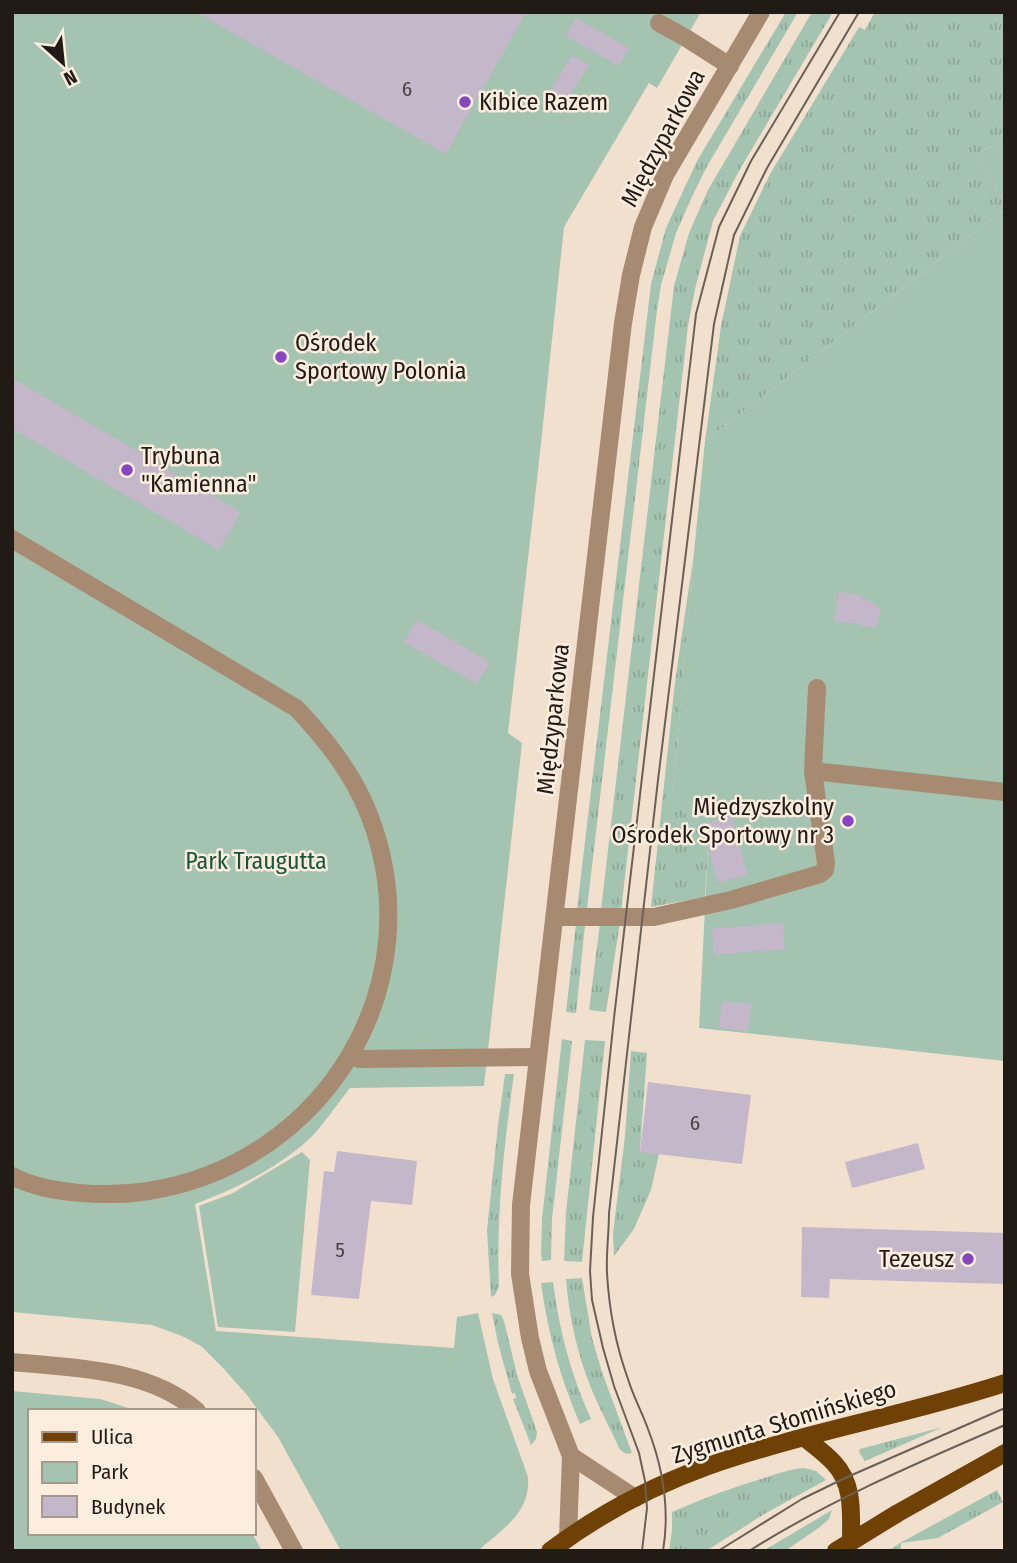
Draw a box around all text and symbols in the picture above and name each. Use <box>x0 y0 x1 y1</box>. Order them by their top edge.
north arrow <box>28 28 98 98</box>
text: N <box>60 65 81 91</box>
street label: Międzyparkowa <box>615 65 711 211</box>
house number: 6 <box>402 76 412 102</box>
place label: Kibice Razem <box>479 88 608 116</box>
marker: Kibice Razem <box>457 94 473 110</box>
place label: Ośrodek Sportowy Polonia <box>295 329 467 385</box>
marker: Ośrodek Sportowy Polonia <box>273 349 289 365</box>
place label: Trybuna "Kamienna" <box>141 442 257 498</box>
marker: Trybuna "Kamienna" <box>119 462 135 478</box>
street label: Międzyparkowa <box>531 642 575 796</box>
place label: Międzyszkolny Ośrodek Sportowy nr 3 <box>611 793 834 849</box>
marker: Międzyszkolny Ośrodek Sportowy nr 3 <box>840 813 856 829</box>
park label: Park Traugutta <box>185 847 327 875</box>
house number: 6 <box>690 1110 700 1136</box>
house number: 5 <box>335 1237 345 1263</box>
place label: Tezeusz <box>879 1245 954 1273</box>
marker: Tezeusz <box>960 1251 976 1267</box>
street label: Zygmunta Słomińskiego <box>669 1375 899 1469</box>
legend <box>28 1409 256 1535</box>
text: Ulica <box>91 1424 133 1450</box>
text: Park <box>91 1459 129 1485</box>
text: Budynek <box>91 1494 166 1520</box>

